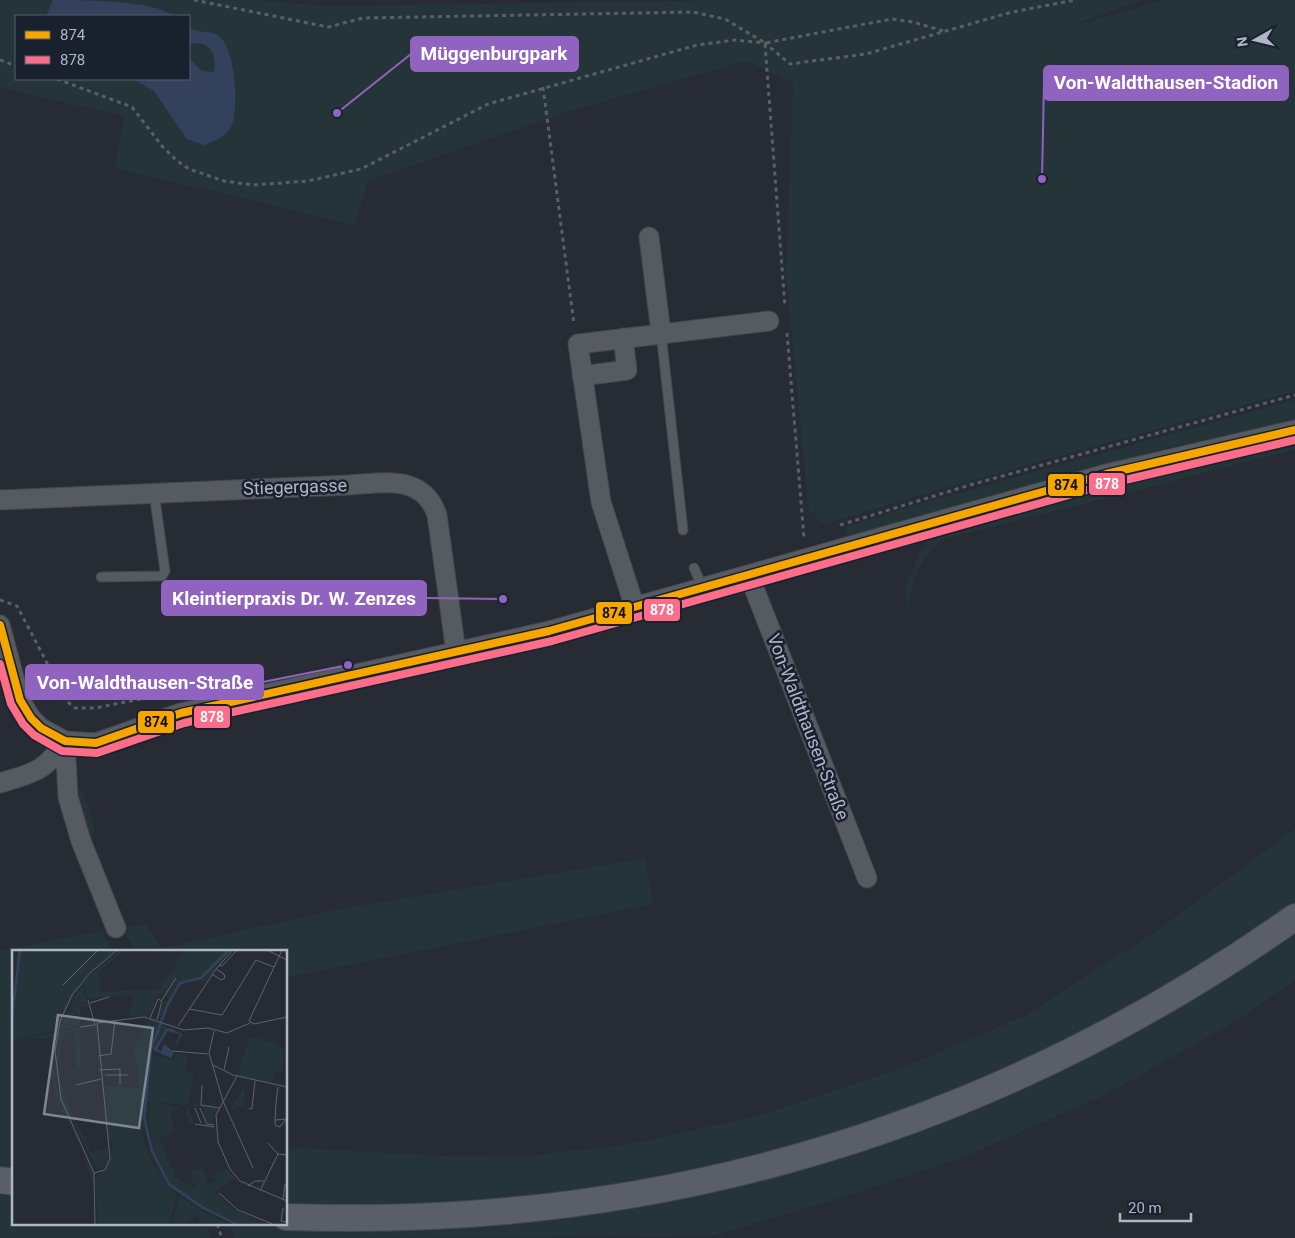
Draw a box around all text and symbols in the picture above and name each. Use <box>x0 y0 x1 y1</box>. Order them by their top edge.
legend <box>15 15 190 80</box>
north arrow <box>1230 15 1280 65</box>
text: 874 <box>60 26 86 44</box>
text: N <box>1234 36 1251 48</box>
callout: Müggenburgpark <box>411 37 578 71</box>
text: Müggenburgpark <box>421 42 568 65</box>
text: 878 <box>60 51 85 69</box>
callout: Von-Waldthausen-Stadion <box>1044 66 1288 100</box>
text: Von-Waldthausen-Stadion <box>1054 71 1278 94</box>
line badge: 878 <box>1088 472 1126 496</box>
line badge: 874 <box>1047 473 1085 497</box>
street label: Stiegergasse <box>243 474 347 499</box>
text: 878 <box>1095 476 1119 492</box>
text: 874 <box>1054 477 1078 493</box>
callout: Kleintierpraxis Dr. W. Zenzes <box>162 581 426 615</box>
text: Kleintierpraxis Dr. W. Zenzes <box>172 587 416 610</box>
line badge: 878 <box>643 598 681 622</box>
line badge: 874 <box>595 601 633 625</box>
text: 878 <box>650 602 674 618</box>
text: 874 <box>602 605 626 621</box>
street label: Von-Waldthausen-Straße <box>763 631 854 823</box>
callout: Von-Waldthausen-Straße <box>26 665 263 699</box>
text: Von-Waldthausen-Straße <box>37 671 253 694</box>
line badge: 878 <box>193 705 231 729</box>
text: 878 <box>200 709 224 725</box>
line badge: 874 <box>137 710 175 734</box>
text: 874 <box>144 714 168 730</box>
inset map <box>12 950 288 1226</box>
scale bar <box>1120 1190 1191 1222</box>
text: 20 m <box>1128 1199 1162 1217</box>

